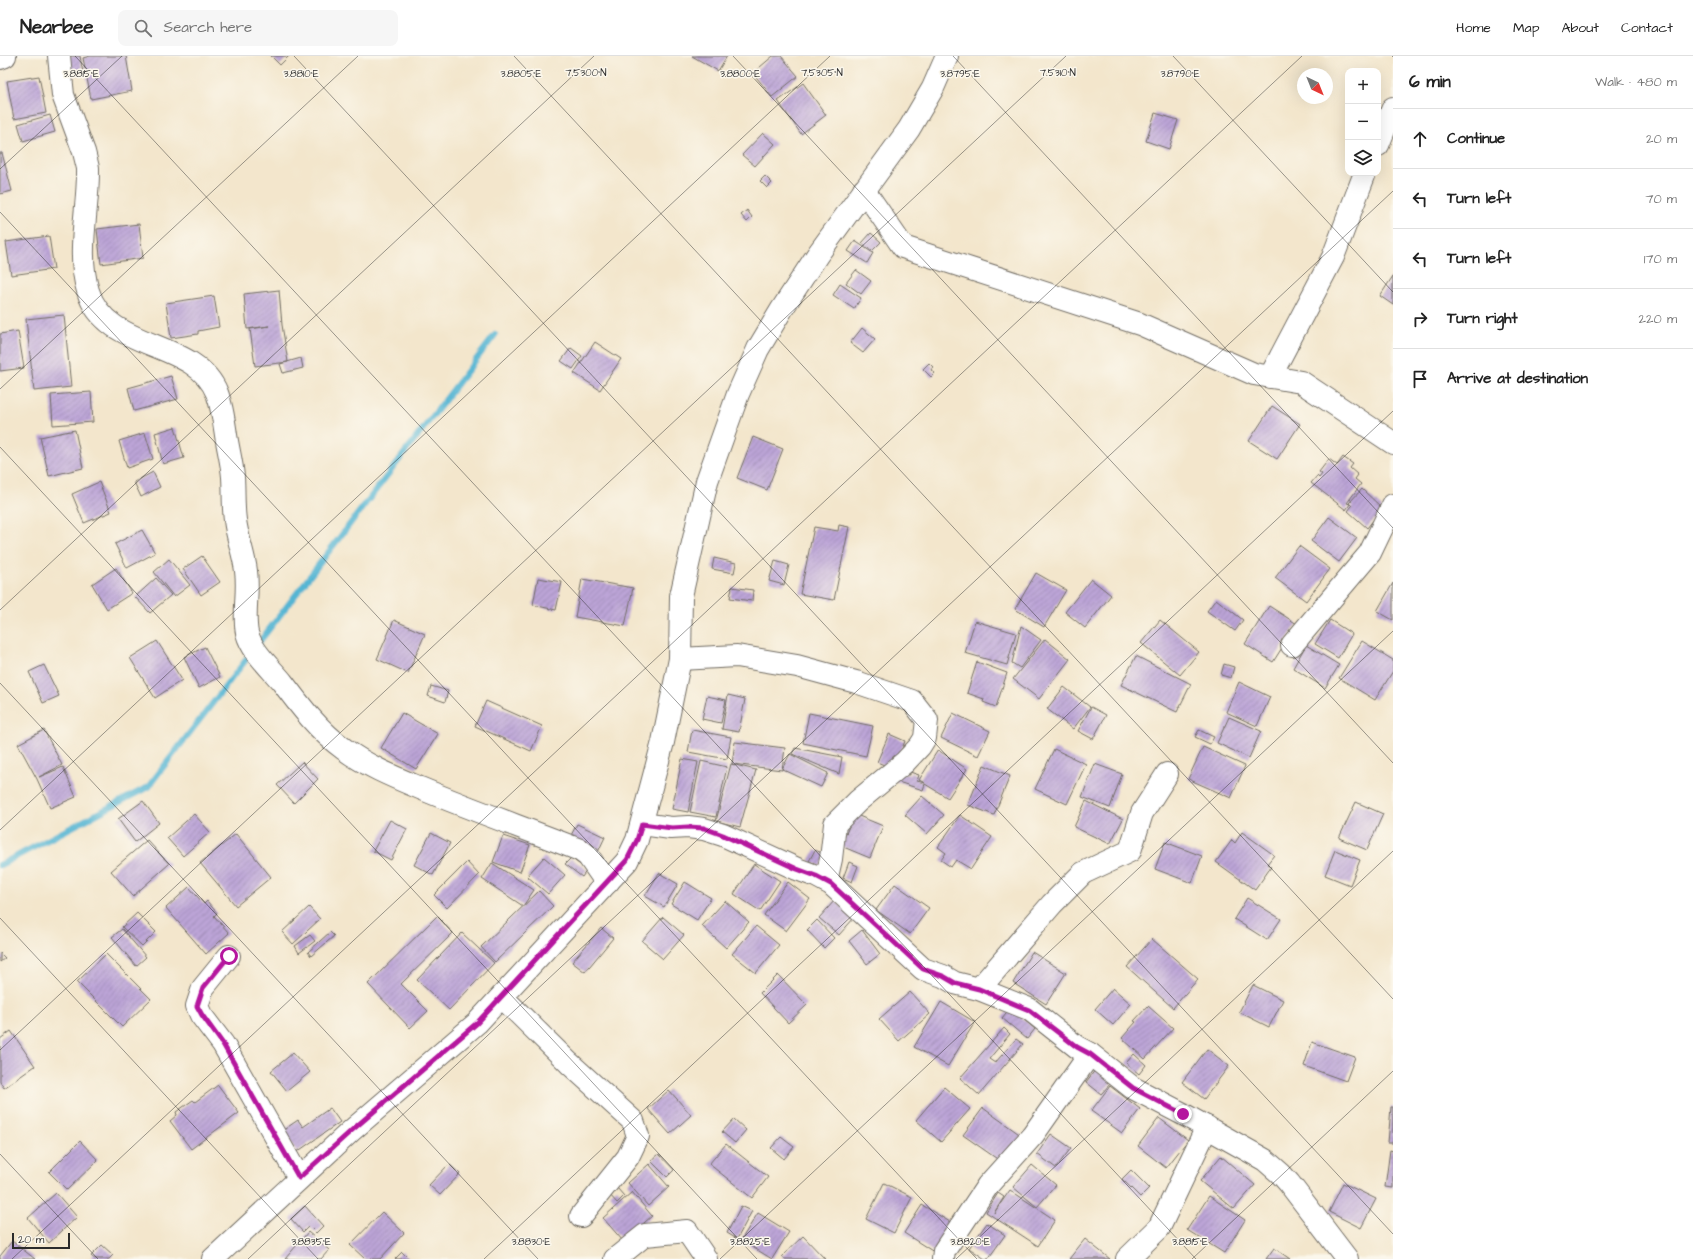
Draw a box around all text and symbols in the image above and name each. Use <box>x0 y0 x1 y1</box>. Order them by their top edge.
search box <box>118 10 398 46</box>
text: Nearbee <box>20 14 94 41</box>
icon: search <box>132 17 154 39</box>
text: Search here <box>164 17 252 38</box>
text: Home <box>1456 18 1491 38</box>
text: Map <box>1513 18 1539 38</box>
text: About <box>1561 18 1599 38</box>
text: Contact <box>1621 18 1673 38</box>
text: 7.5300°N <box>566 66 606 80</box>
text: 7.5305°N <box>801 66 843 80</box>
text: 7.5310°N <box>1040 66 1076 80</box>
text: 3.8815°E <box>63 67 99 81</box>
text: 3.8810°E <box>283 67 319 81</box>
text: 3.8805°E <box>501 67 542 81</box>
text: 3.8800°E <box>720 67 760 81</box>
text: 3.8795°E <box>940 67 980 81</box>
text: 3.8790°E <box>1160 67 1200 81</box>
north arrow <box>1297 68 1333 104</box>
map controls <box>1345 68 1381 176</box>
button: + <box>1345 68 1381 104</box>
text: 6 min <box>1409 70 1451 94</box>
text: Walk · 480 m <box>1595 73 1677 91</box>
button: − <box>1345 104 1381 140</box>
icon: ahead <box>1409 128 1431 150</box>
text: Continue <box>1447 128 1505 149</box>
text: 20 m <box>1646 130 1677 148</box>
button: layers <box>1345 140 1381 176</box>
icon: left <box>1409 188 1431 210</box>
text: Turn left <box>1447 188 1511 209</box>
text: 70 m <box>1645 190 1677 208</box>
icon: left <box>1409 248 1431 270</box>
text: Turn left <box>1447 248 1511 269</box>
text: 170 m <box>1644 250 1677 268</box>
icon: right <box>1409 308 1431 330</box>
text: Turn right <box>1447 308 1518 329</box>
text: 220 m <box>1639 310 1677 328</box>
icon: arrive <box>1409 368 1431 390</box>
text: Arrive at destination <box>1447 368 1588 389</box>
route start <box>220 947 238 965</box>
route end <box>1174 1105 1192 1123</box>
scale bar <box>12 1231 70 1250</box>
text: 20 m <box>18 1232 44 1247</box>
text: 3.8835°E <box>291 1235 331 1249</box>
text: 3.8830°E <box>512 1235 551 1249</box>
text: 3.8825°E <box>730 1235 770 1249</box>
text: 3.8820°E <box>950 1235 990 1249</box>
text: 3.8815°E <box>1172 1235 1208 1249</box>

